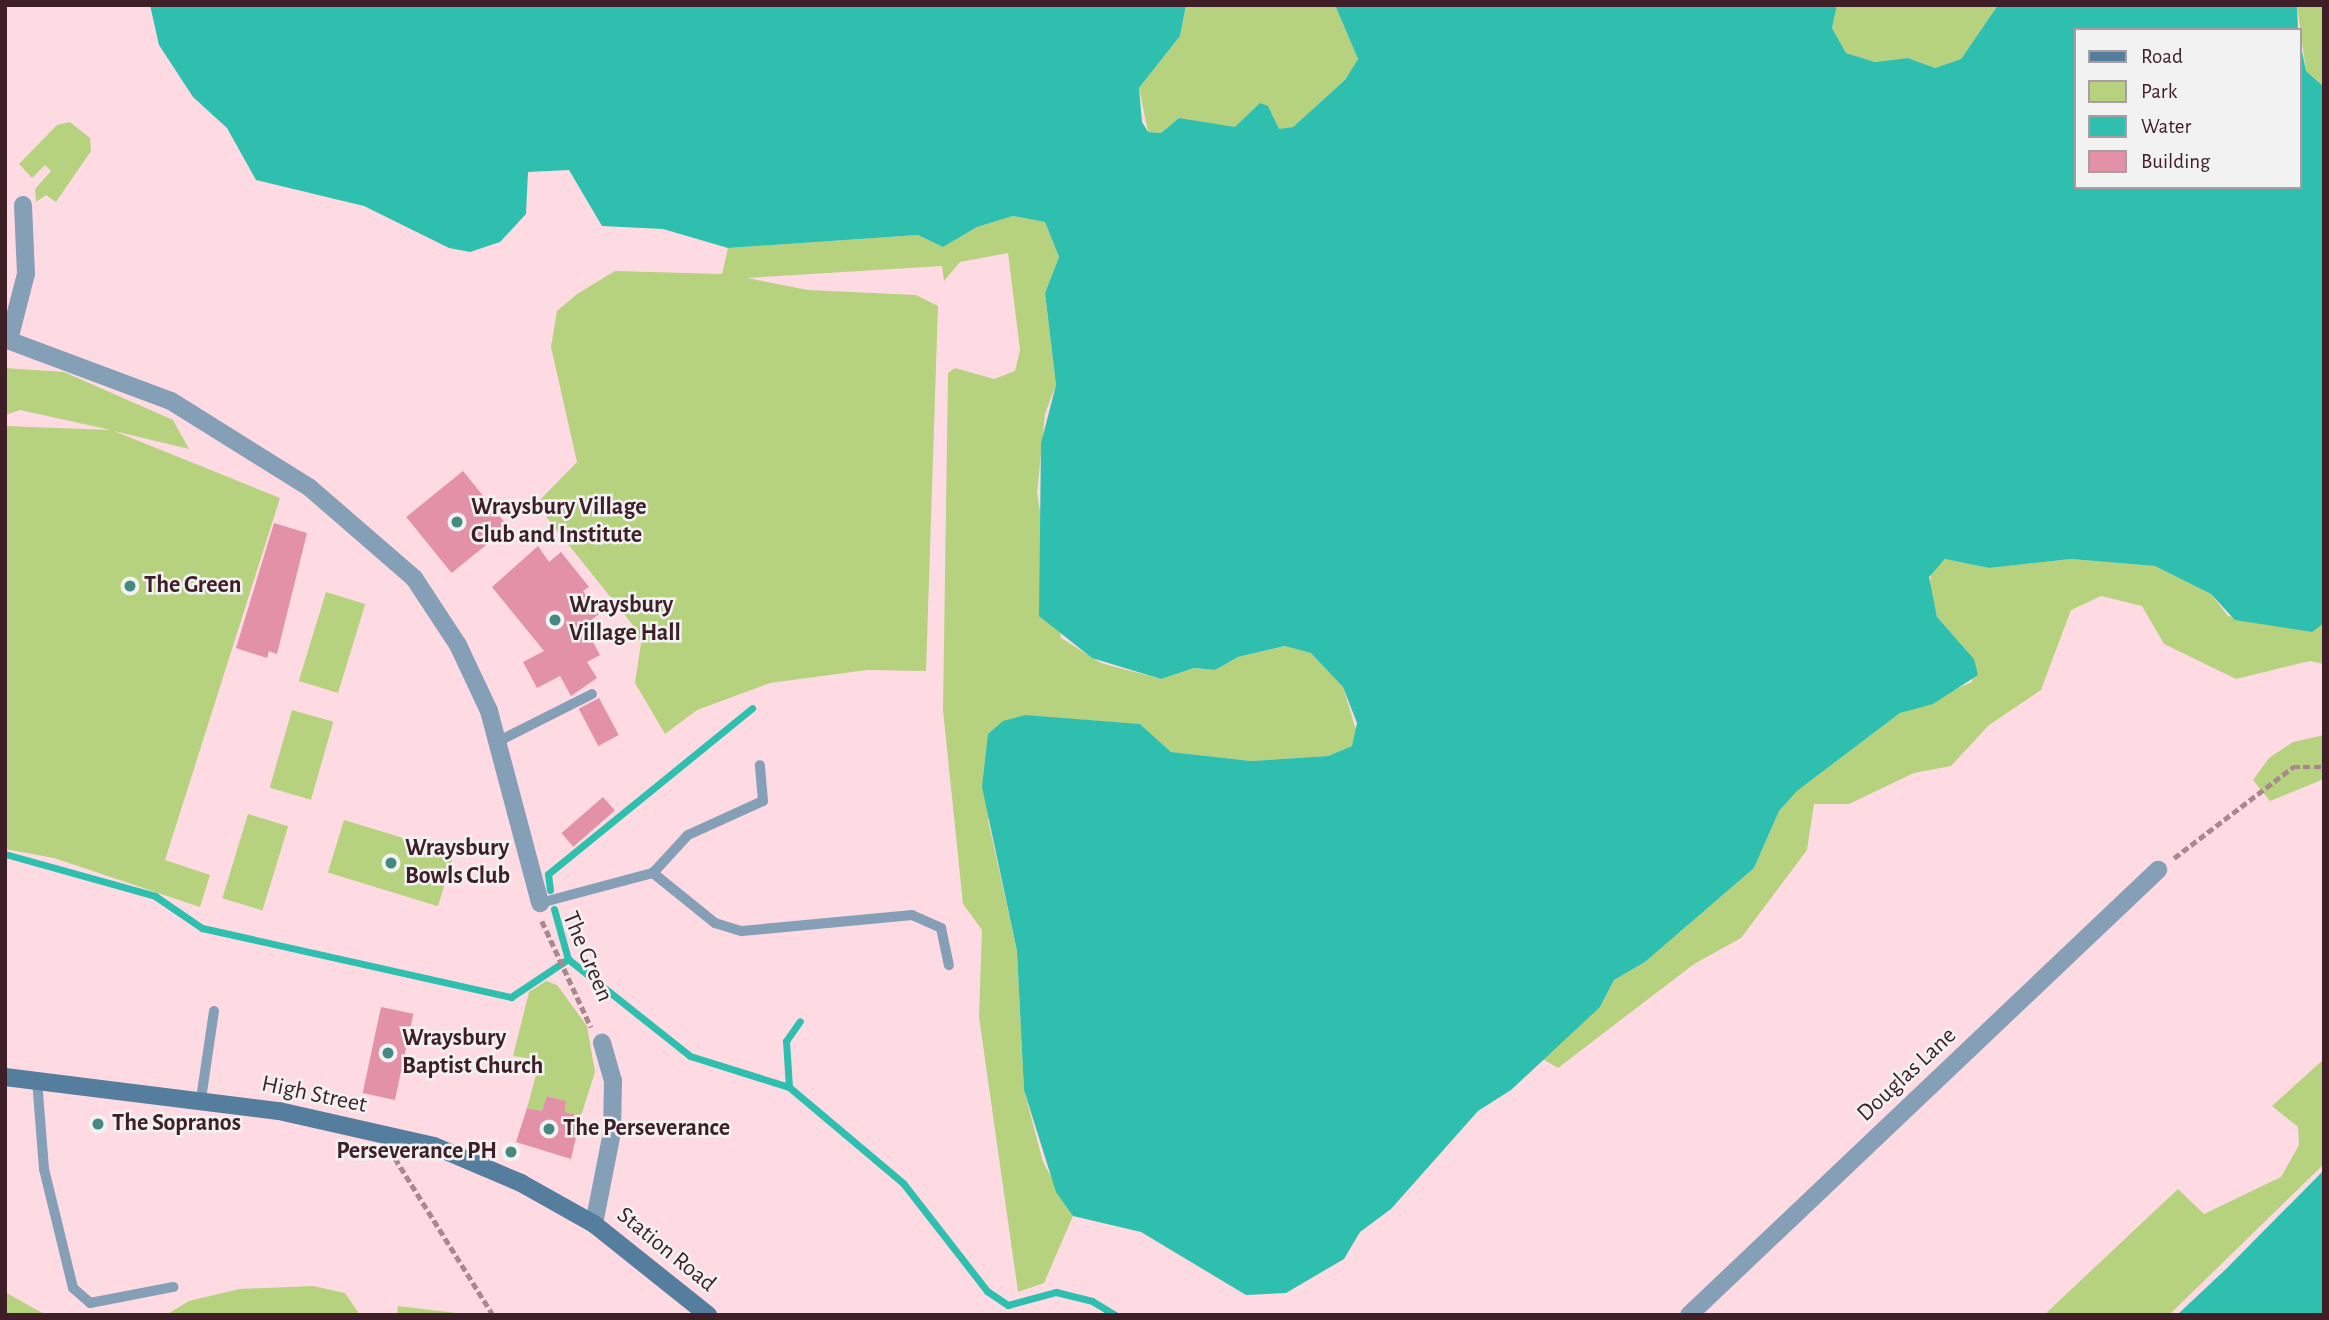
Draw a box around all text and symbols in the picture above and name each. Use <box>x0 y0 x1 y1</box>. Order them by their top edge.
legend <box>2074 28 2301 189</box>
text: Road <box>2141 46 2183 67</box>
text: Park <box>2141 81 2177 102</box>
text: Water <box>2141 116 2191 137</box>
text: Building <box>2141 151 2210 172</box>
place label: Wraysbury Village Club and Institute <box>471 494 647 550</box>
marker: Wraysbury Village Club and Institute <box>449 514 465 530</box>
place label: The Green <box>144 572 241 600</box>
marker: The Green <box>122 578 138 594</box>
place label: Wraysbury Village Hall <box>569 592 681 648</box>
marker: Wraysbury Village Hall <box>547 612 563 628</box>
place label: Wraysbury Bowls Club <box>405 835 510 891</box>
marker: Wraysbury Bowls Club <box>383 855 399 871</box>
street label: The Green <box>555 908 619 1006</box>
street label: Douglas Lane <box>1851 1022 1963 1128</box>
place label: Wraysbury Baptist Church <box>402 1025 543 1081</box>
marker: Wraysbury Baptist Church <box>380 1045 396 1061</box>
street label: High Street <box>259 1070 369 1120</box>
place label: The Sopranos <box>112 1110 241 1138</box>
place label: The Perseverance <box>563 1115 730 1143</box>
marker: The Sopranos <box>90 1116 106 1132</box>
marker: The Perseverance <box>541 1121 557 1137</box>
place label: Perseverance PH <box>336 1138 497 1166</box>
marker: Perseverance PH <box>503 1144 519 1160</box>
street label: Station Road <box>611 1201 721 1299</box>

